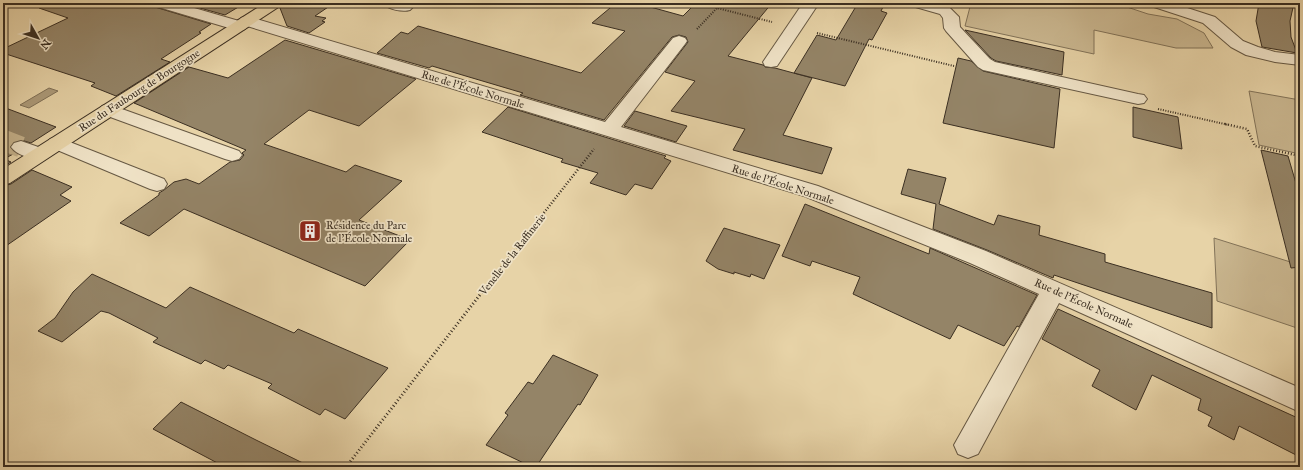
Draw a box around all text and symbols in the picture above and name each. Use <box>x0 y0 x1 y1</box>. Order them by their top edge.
north arrow <box>18 18 58 58</box>
text: N <box>37 36 53 52</box>
street label: Rue du Faubourg de Bourgogne <box>76 46 203 135</box>
street label: Rue de l'École Normale <box>420 67 527 111</box>
street label: Rue de l'École Normale <box>730 161 836 207</box>
street label: Venelle de la Raffinerie <box>476 210 549 299</box>
building icon: Résidence du Parc de l'École Normale <box>297 218 323 244</box>
place label: Résidence du Parc de l'École Normale <box>326 219 413 245</box>
street label: Rue de l'École Normale <box>1032 275 1136 331</box>

